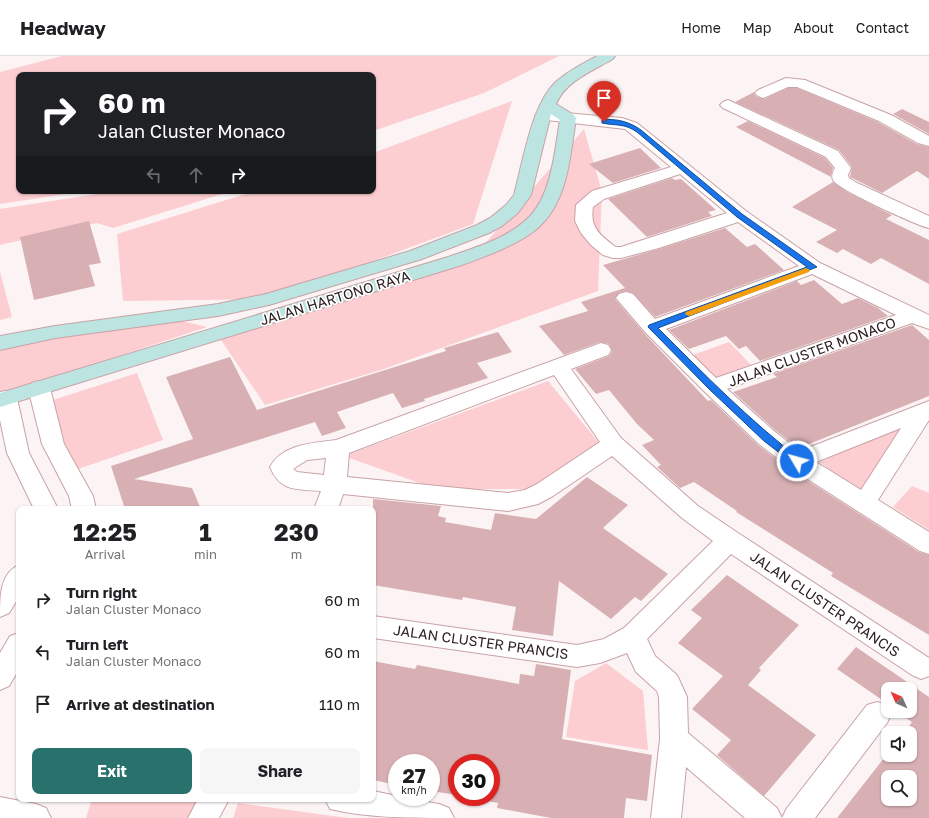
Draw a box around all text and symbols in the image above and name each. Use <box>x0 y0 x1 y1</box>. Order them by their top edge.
text: Headway <box>20 16 106 39</box>
text: Home <box>681 19 721 36</box>
text: Map <box>743 19 771 36</box>
text: About <box>793 19 834 36</box>
text: Contact <box>856 19 909 36</box>
pin <box>587 81 621 122</box>
text: 60 m <box>98 86 165 119</box>
icon: arrive <box>593 87 615 109</box>
icon: right <box>32 88 84 140</box>
text: Jalan Cluster Monaco <box>98 120 285 142</box>
icon: left <box>143 164 165 186</box>
icon: ahead <box>185 164 207 186</box>
icon: right <box>227 164 249 186</box>
street label: JALAN HARTONO RAYA <box>258 266 412 328</box>
street label: JALAN CLUSTER MONACO <box>726 313 898 390</box>
position arrow <box>776 440 818 482</box>
text: 12:25 <box>73 517 137 546</box>
text: 1 <box>199 517 212 546</box>
text: 230 <box>274 517 319 546</box>
text: Arrival <box>85 546 125 562</box>
text: min <box>194 546 217 562</box>
text: m <box>291 546 302 562</box>
street label: JALAN CLUSTER PRANCIS <box>747 547 903 660</box>
text: Turn right <box>66 583 137 601</box>
icon: right <box>32 589 54 611</box>
text: 60 m <box>325 591 360 609</box>
text: Jalan Cluster Monaco <box>66 601 201 617</box>
street label: JALAN CLUSTER PRANCIS <box>392 621 570 662</box>
text: Turn left <box>66 635 128 653</box>
icon: left <box>32 641 54 663</box>
text: 60 m <box>325 643 360 661</box>
text: Jalan Cluster Monaco <box>66 653 201 669</box>
north arrow <box>881 682 917 718</box>
map controls <box>881 682 917 806</box>
icon: arrive <box>32 693 54 715</box>
text: Arrive at destination <box>66 695 215 713</box>
text: 110 m <box>319 695 360 713</box>
button: sound <box>881 726 917 762</box>
button: Exit <box>32 748 192 794</box>
button: Share <box>200 748 360 794</box>
speed limit sign: 30 <box>448 754 500 806</box>
text: 27 <box>402 763 426 787</box>
button: search <box>881 770 917 806</box>
text: km/h <box>401 784 427 796</box>

